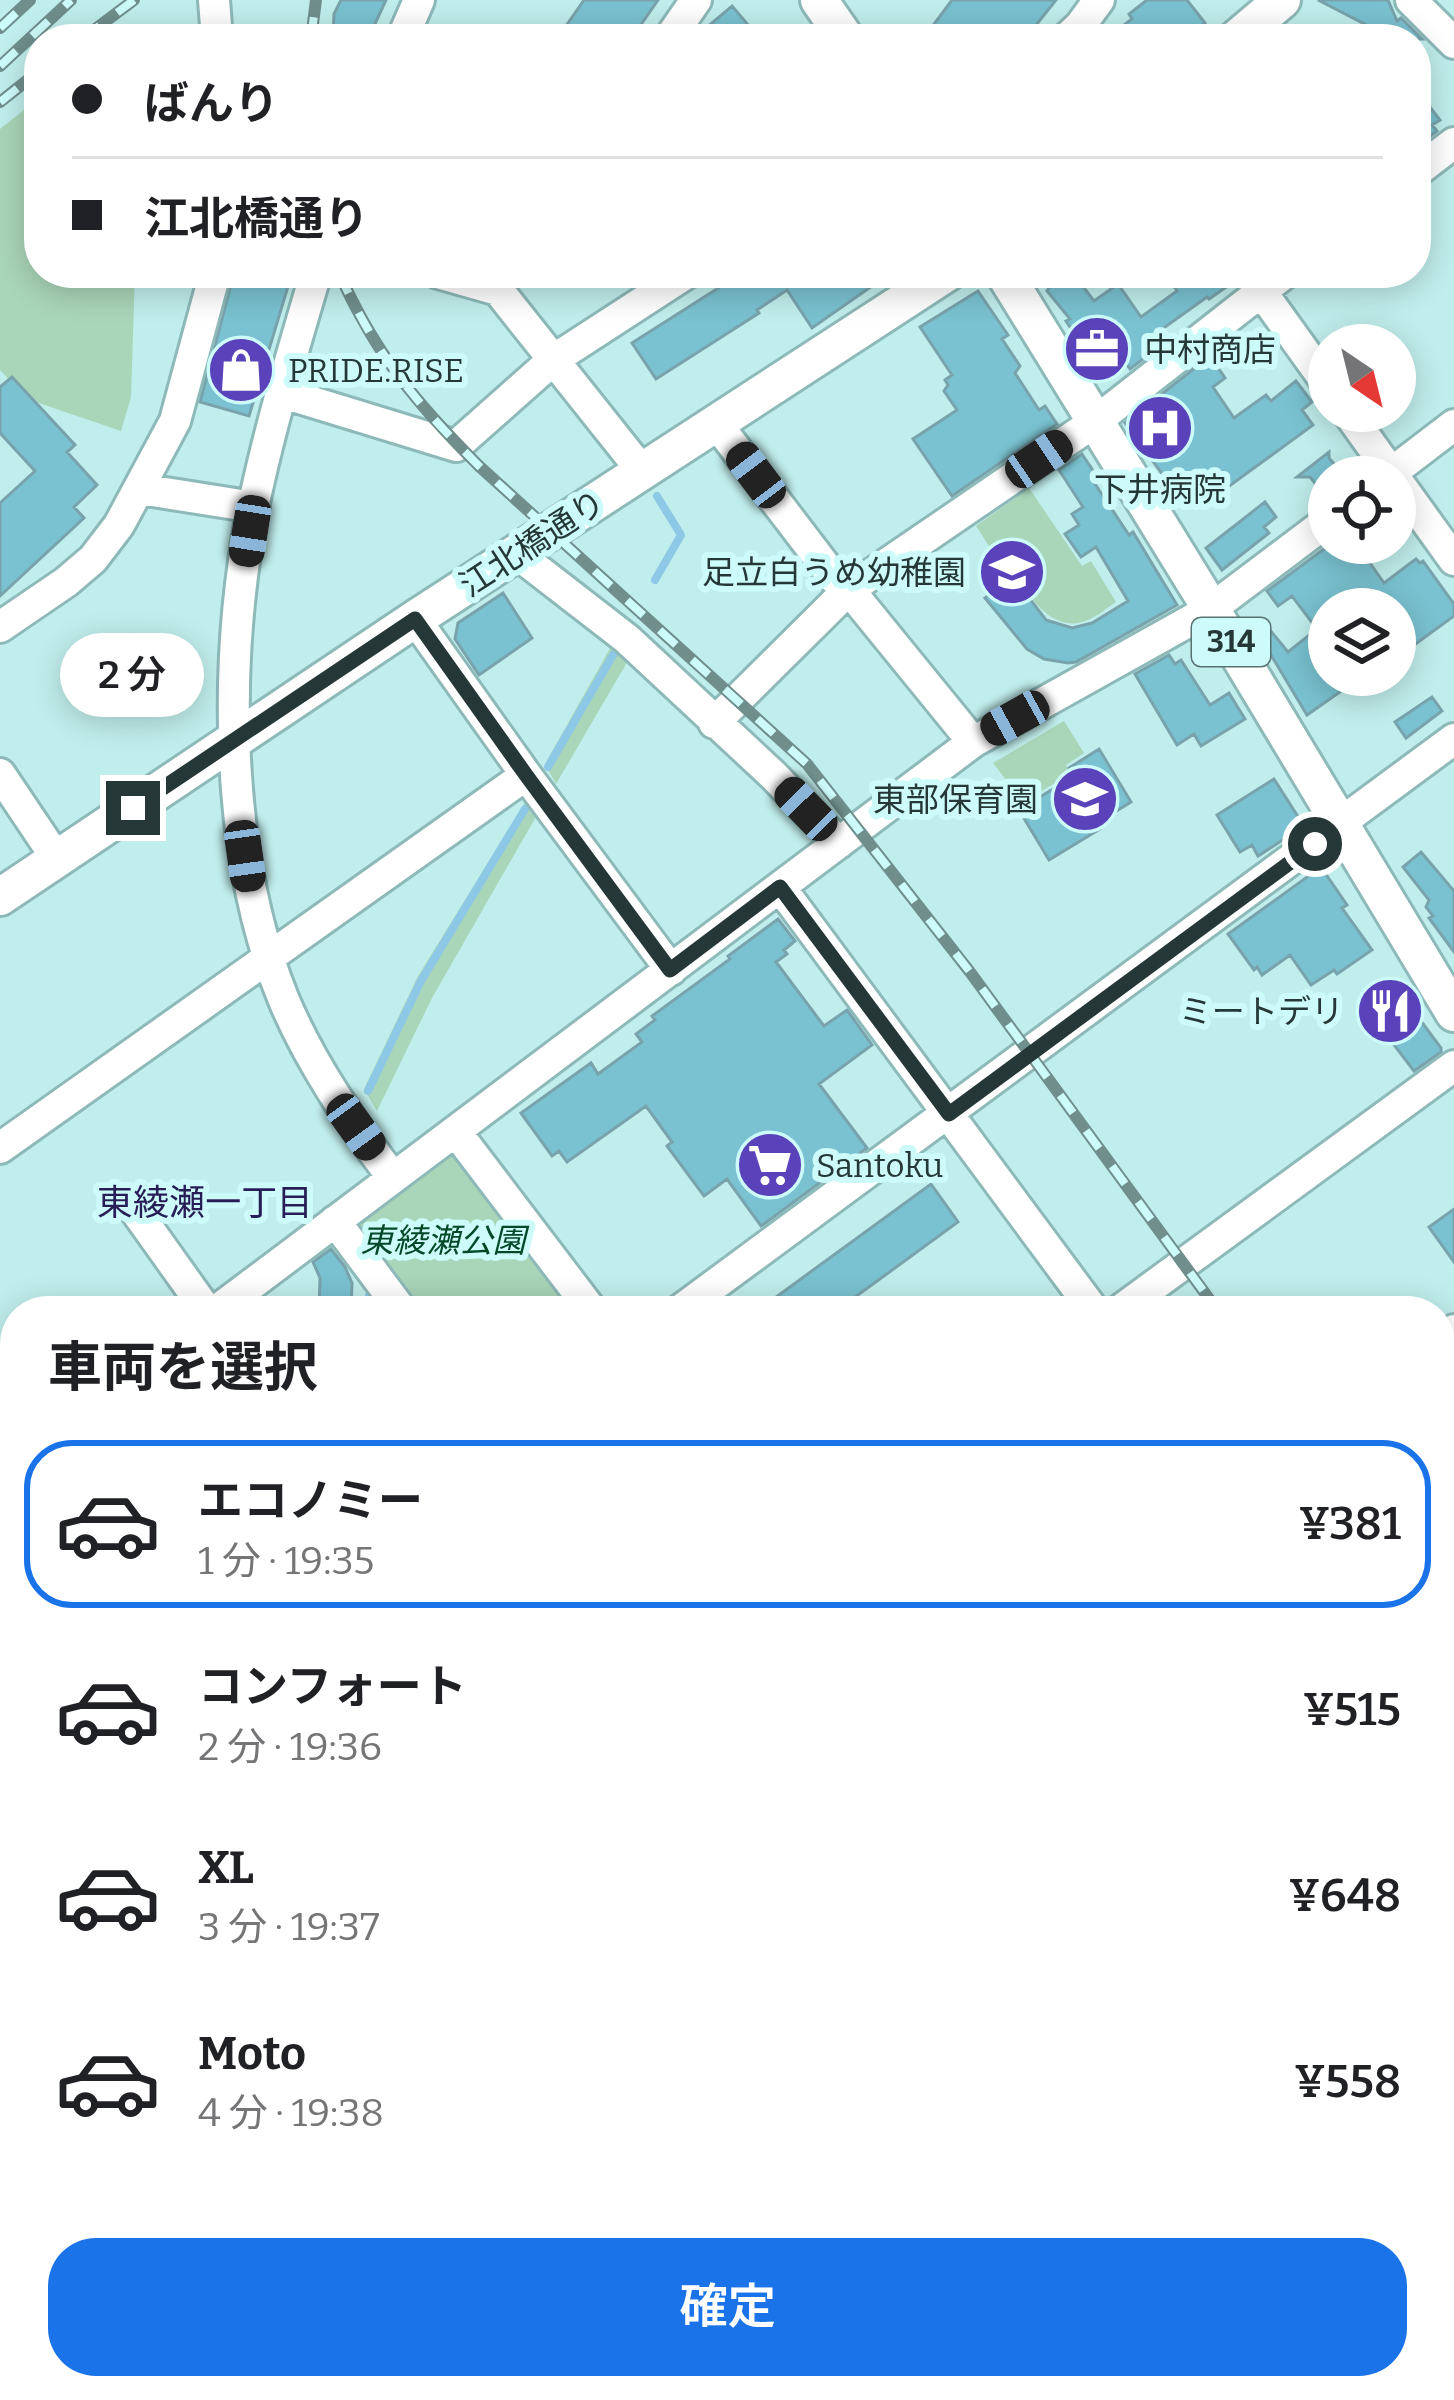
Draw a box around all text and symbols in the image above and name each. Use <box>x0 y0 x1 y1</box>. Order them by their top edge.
text: ばんり <box>144 77 279 131</box>
text: 江北橋通り <box>144 192 369 246</box>
office icon: 中村商店 <box>1062 314 1132 384</box>
north arrow <box>1308 324 1416 432</box>
map controls <box>1308 324 1416 696</box>
place label: 中村商店 <box>1144 330 1276 370</box>
shop icon: PRIDE.RISE <box>206 335 276 405</box>
place label: PRIDE.RISE <box>288 351 464 391</box>
hospital icon: 下井病院 <box>1125 393 1195 463</box>
car <box>999 424 1079 494</box>
car <box>720 435 792 515</box>
button: locate <box>1308 456 1416 564</box>
place label: 下井病院 <box>1094 470 1226 510</box>
street label: 江北橋通り <box>452 482 613 606</box>
car <box>227 493 273 569</box>
school or university icon: 足立白うめ幼稚園 <box>977 537 1047 607</box>
place label: 足立白うめ幼稚園 <box>702 553 966 593</box>
button: layers <box>1308 588 1416 696</box>
road number: 314 <box>1192 618 1270 666</box>
callout: 2 分 <box>61 634 205 718</box>
text: 2 分 <box>98 652 166 698</box>
car <box>975 685 1055 751</box>
school or university icon: 東部保育園 <box>1050 764 1120 834</box>
car <box>768 771 844 847</box>
place label: 東部保育園 <box>873 780 1038 820</box>
route end <box>106 781 160 835</box>
route start <box>1288 817 1342 871</box>
car <box>222 818 268 894</box>
restaurant icon: ミートデリ <box>1355 976 1425 1046</box>
place label: ミートデリ <box>1179 992 1344 1032</box>
car <box>320 1087 392 1167</box>
supermarket icon: Santoku <box>735 1130 805 1200</box>
place label: Santoku <box>816 1146 943 1186</box>
district label: 東綾瀬一丁目 <box>97 1181 313 1225</box>
park label: 東綾瀬公園 <box>361 1221 530 1261</box>
text: 車両を選択 <box>48 1336 318 1400</box>
icon: car <box>54 1470 162 1578</box>
text: エコノミー <box>198 1474 423 1528</box>
text: ¥381 <box>1299 1497 1401 1551</box>
text: 1 分 · 19:35 <box>198 1538 374 1584</box>
icon: car <box>54 1656 162 1764</box>
text: コンフォート <box>198 1660 467 1714</box>
text: ¥515 <box>1303 1683 1401 1737</box>
text: 2 分 · 19:36 <box>198 1724 382 1770</box>
text: XL <box>198 1841 254 1895</box>
icon: car <box>54 1842 162 1950</box>
text: ¥648 <box>1288 1869 1401 1923</box>
text: 3 分 · 19:37 <box>198 1904 380 1950</box>
text: Moto <box>198 2027 306 2081</box>
icon: car <box>54 2028 162 2136</box>
text: ¥558 <box>1294 2055 1401 2109</box>
text: 4 分 · 19:38 <box>198 2090 384 2136</box>
button: 確定 <box>48 2238 1407 2376</box>

